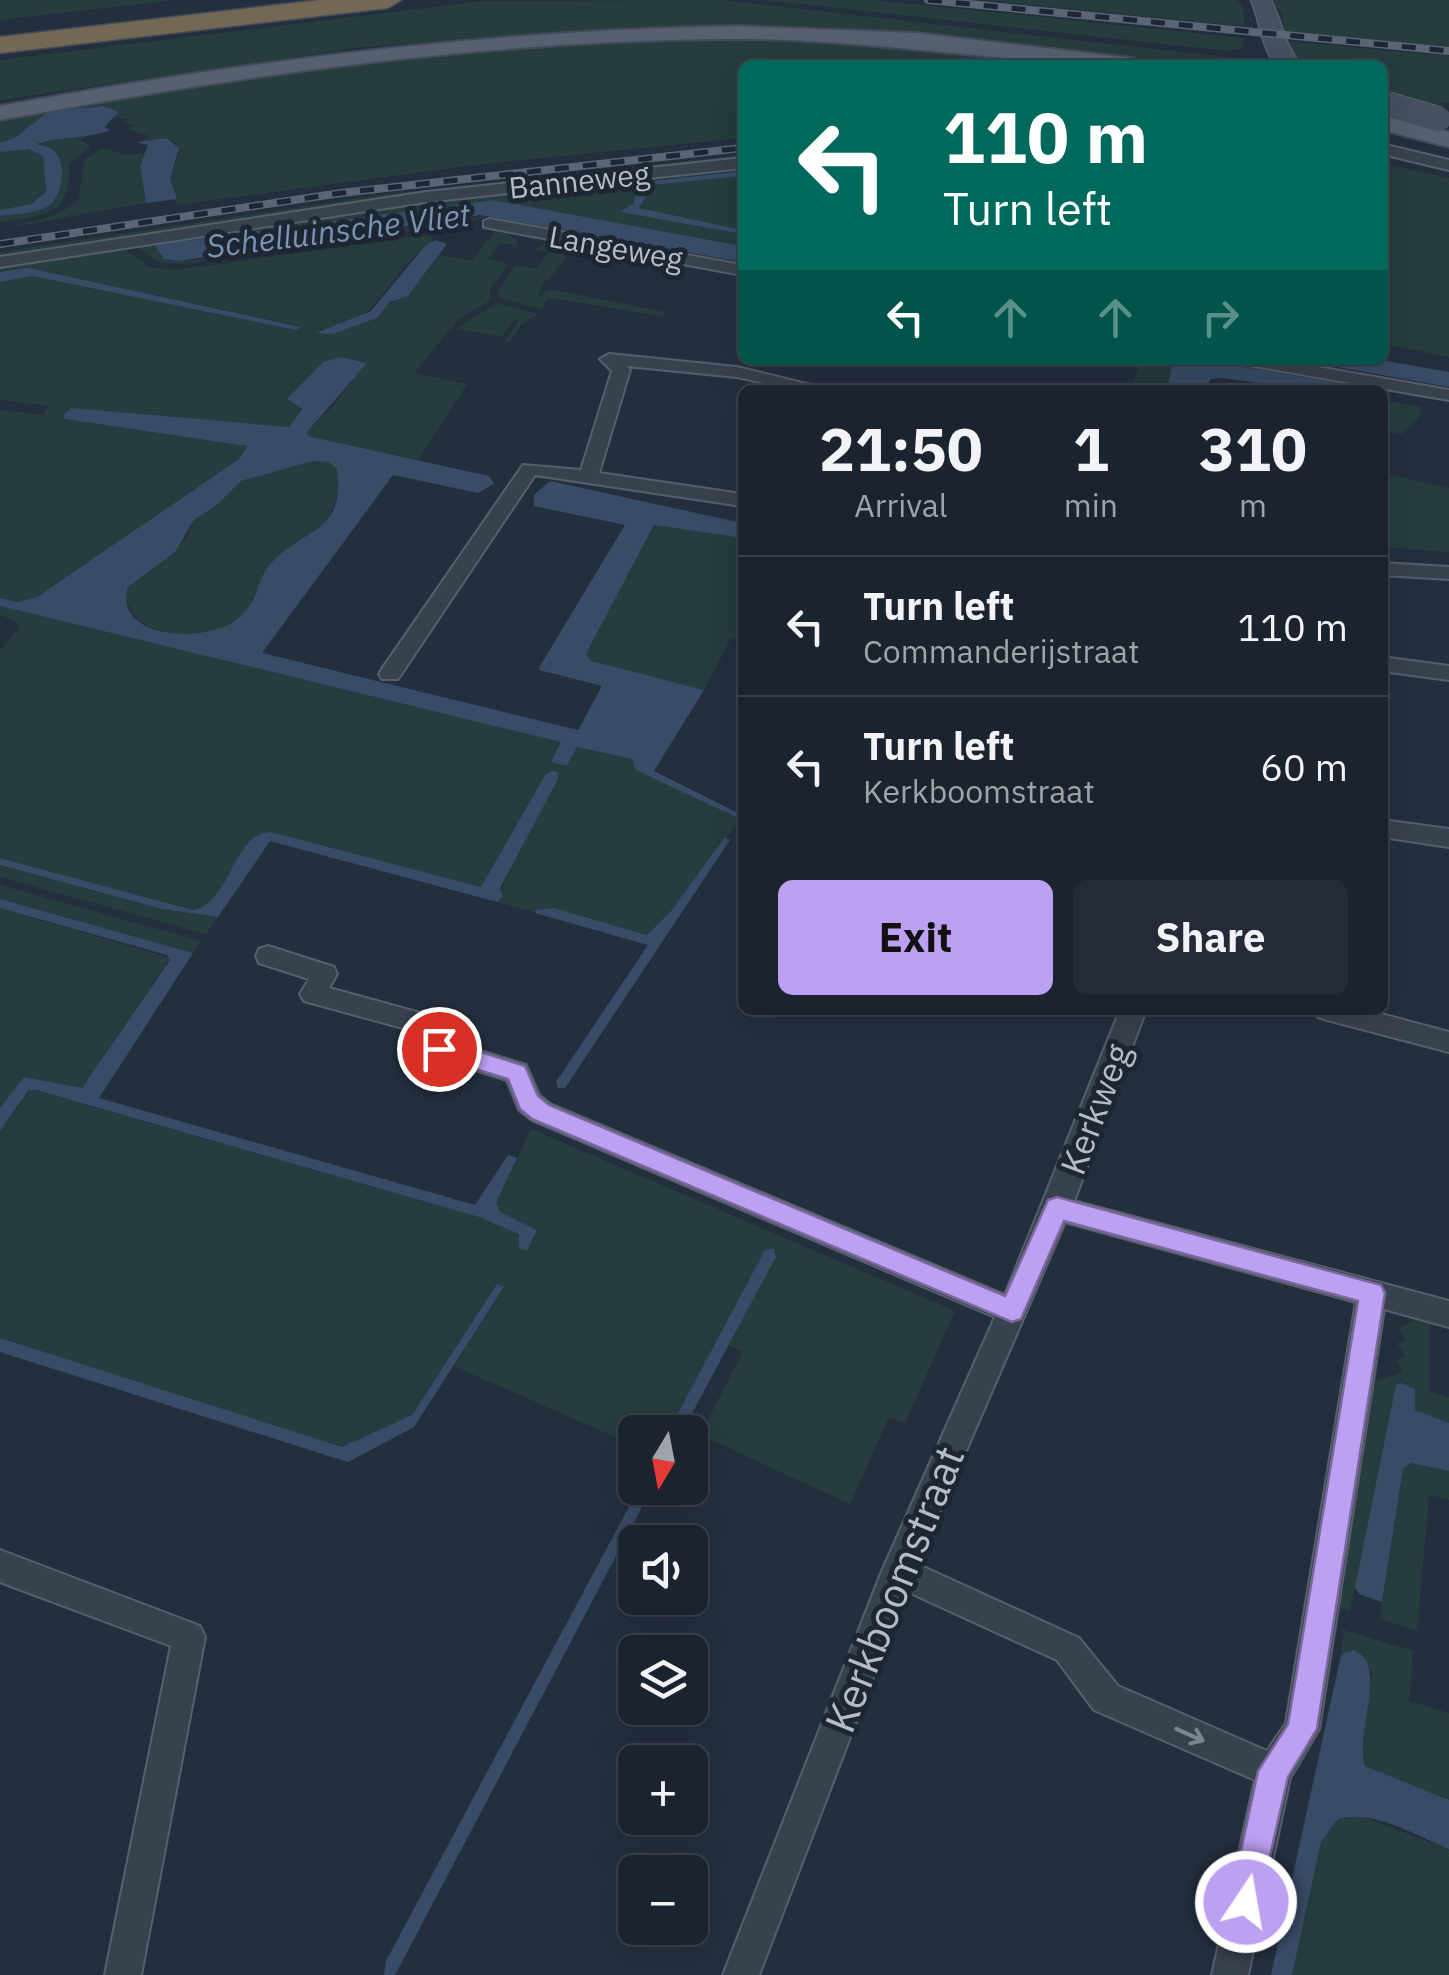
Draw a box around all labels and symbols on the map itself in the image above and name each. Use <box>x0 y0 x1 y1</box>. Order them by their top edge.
street label: Banneweg <box>507 153 651 207</box>
water label: Schelluinsche Vliet <box>204 193 473 267</box>
street label: Langeweg <box>546 216 686 278</box>
pin <box>397 1007 482 1092</box>
street label: Kerkweg <box>1049 1037 1141 1181</box>
north arrow <box>618 1415 708 1505</box>
street label: Kerkboomstraat <box>812 1438 976 1740</box>
one-way arrow <box>1174 1727 1205 1745</box>
position arrow <box>1194 1850 1298 1954</box>

